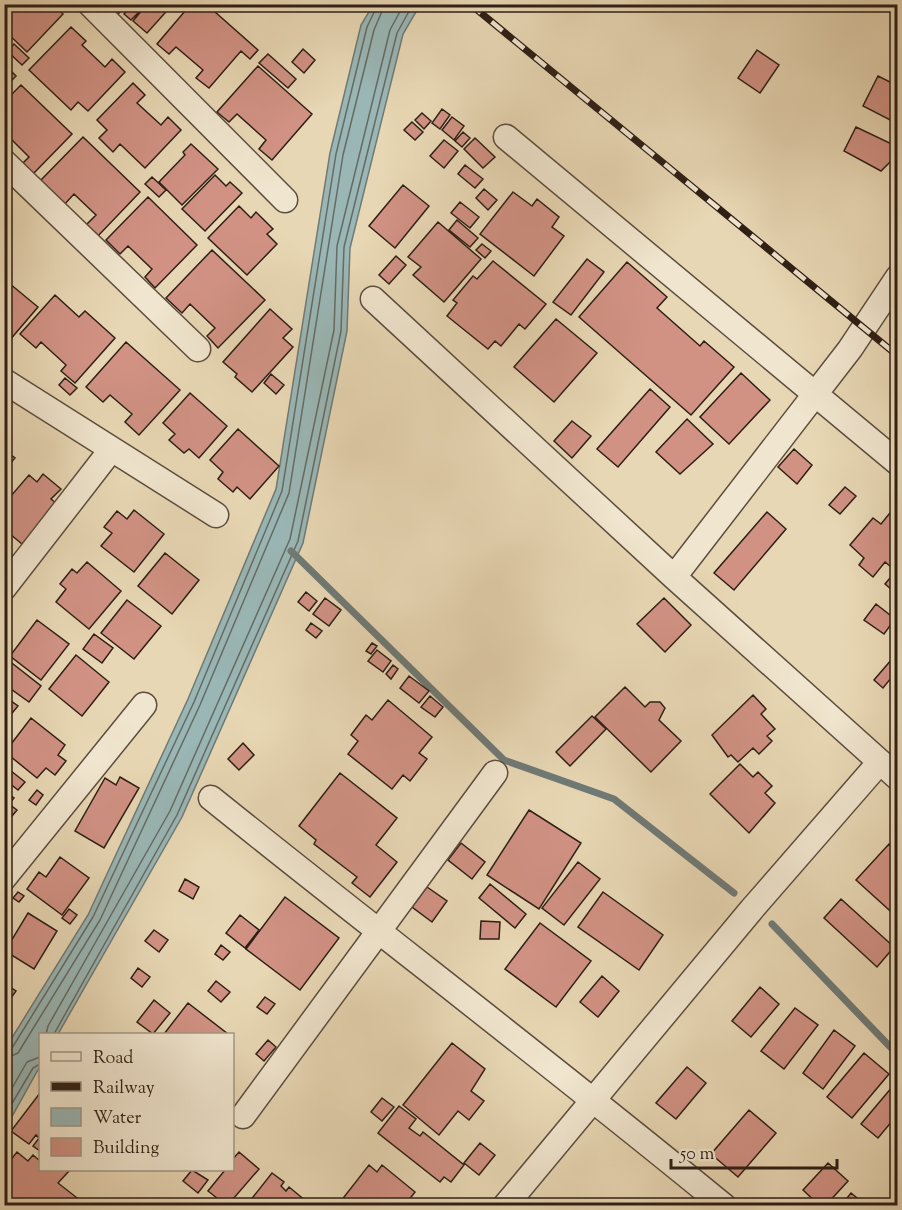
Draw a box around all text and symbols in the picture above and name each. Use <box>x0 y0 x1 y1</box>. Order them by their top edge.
legend <box>39 1033 234 1171</box>
text: Road <box>93 1046 133 1072</box>
text: Railway <box>93 1076 155 1102</box>
text: Water <box>93 1106 142 1132</box>
scale bar <box>671 1132 838 1170</box>
text: Building <box>93 1136 159 1162</box>
text: 50 m <box>679 1142 715 1168</box>

